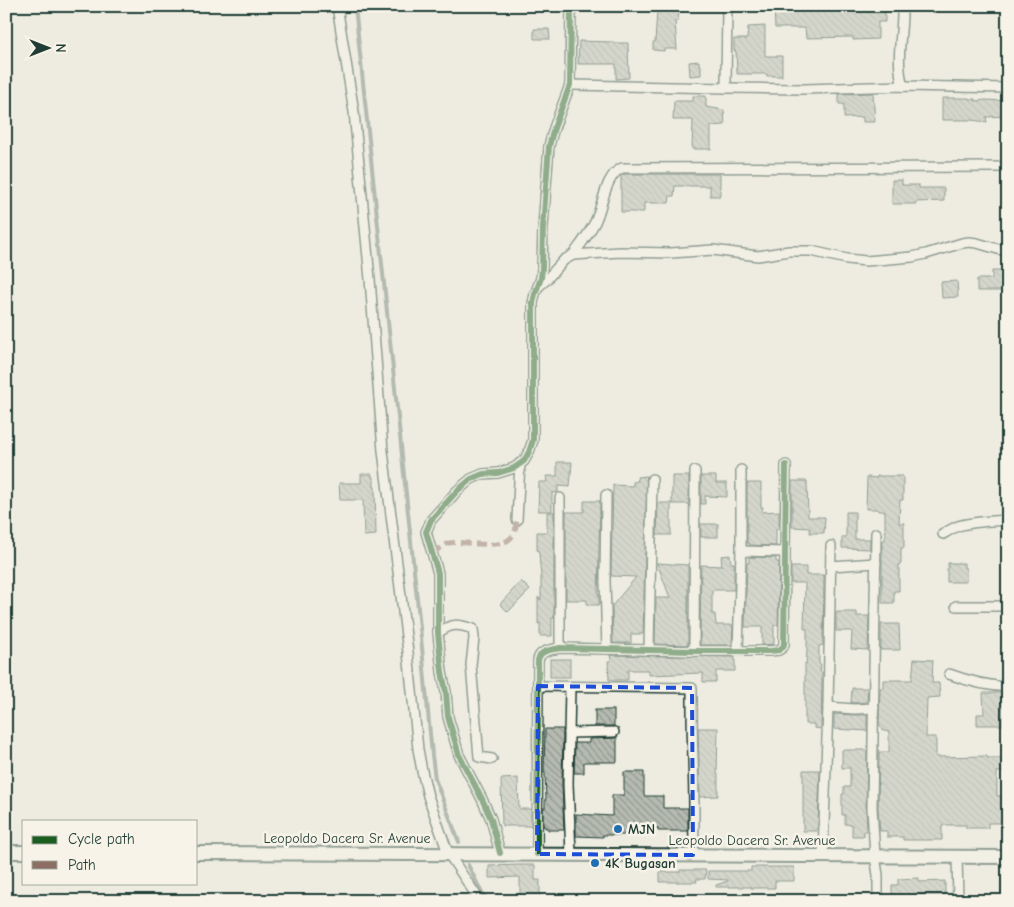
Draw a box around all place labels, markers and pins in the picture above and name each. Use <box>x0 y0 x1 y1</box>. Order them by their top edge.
place label: MJN <box>628 821 655 838</box>
marker: MJN <box>612 823 624 835</box>
place label: 4K Bugasan <box>605 855 676 872</box>
marker: 4K Bugasan <box>589 857 601 869</box>

